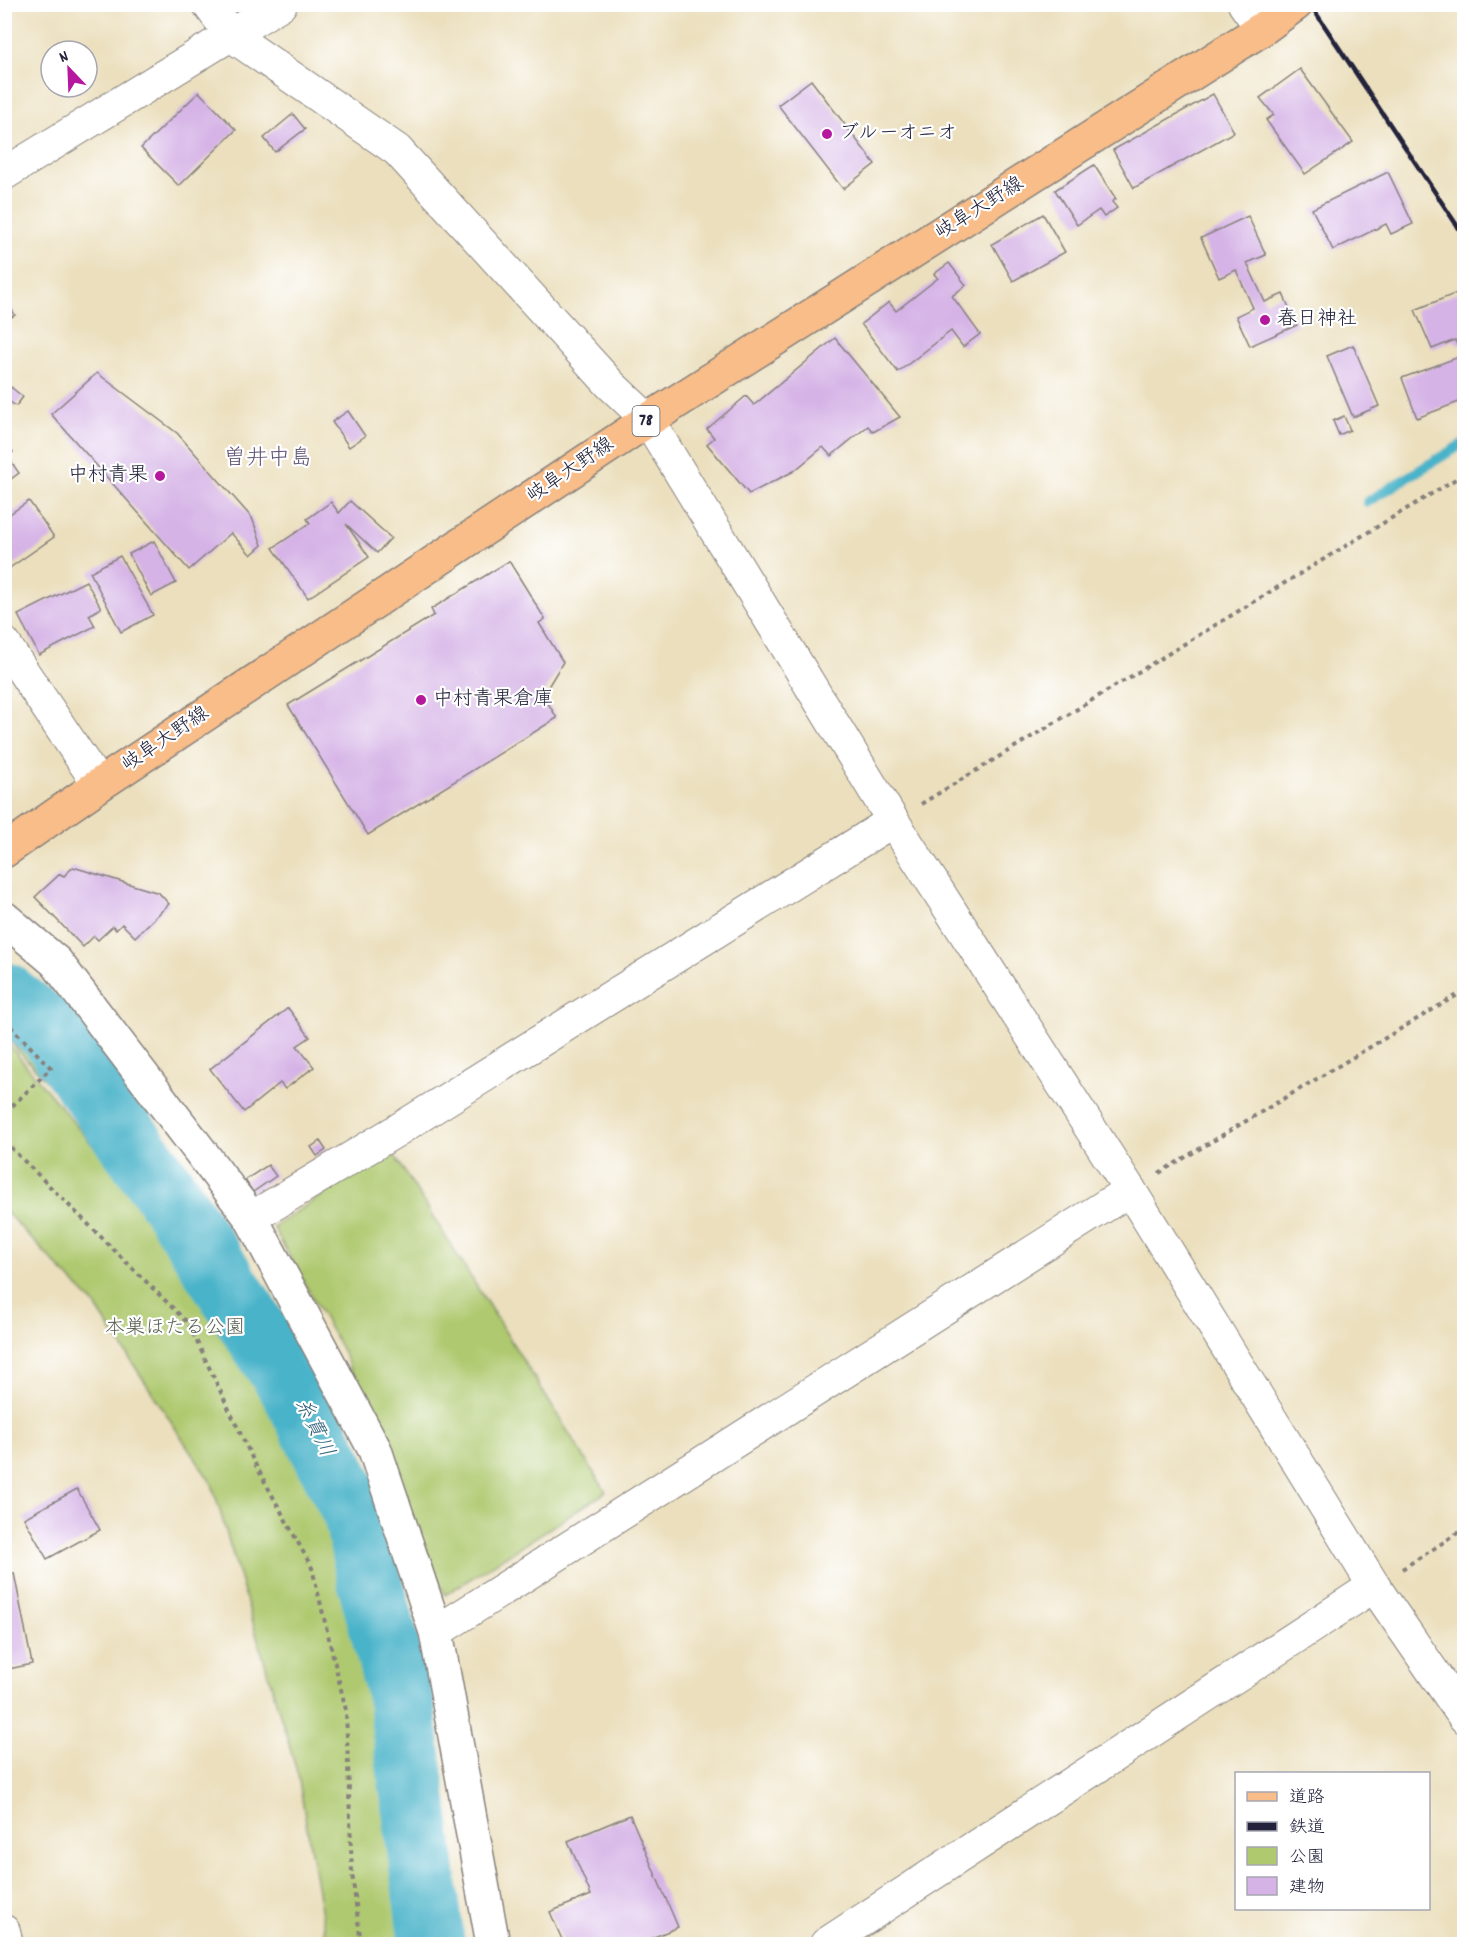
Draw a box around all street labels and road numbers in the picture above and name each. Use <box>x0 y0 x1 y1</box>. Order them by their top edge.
street label: 岐阜大野線 <box>930 171 1030 247</box>
road number: 78 <box>632 406 660 436</box>
street label: 岐阜大野線 <box>522 431 620 511</box>
street label: 岐阜大野線 <box>117 700 215 780</box>

